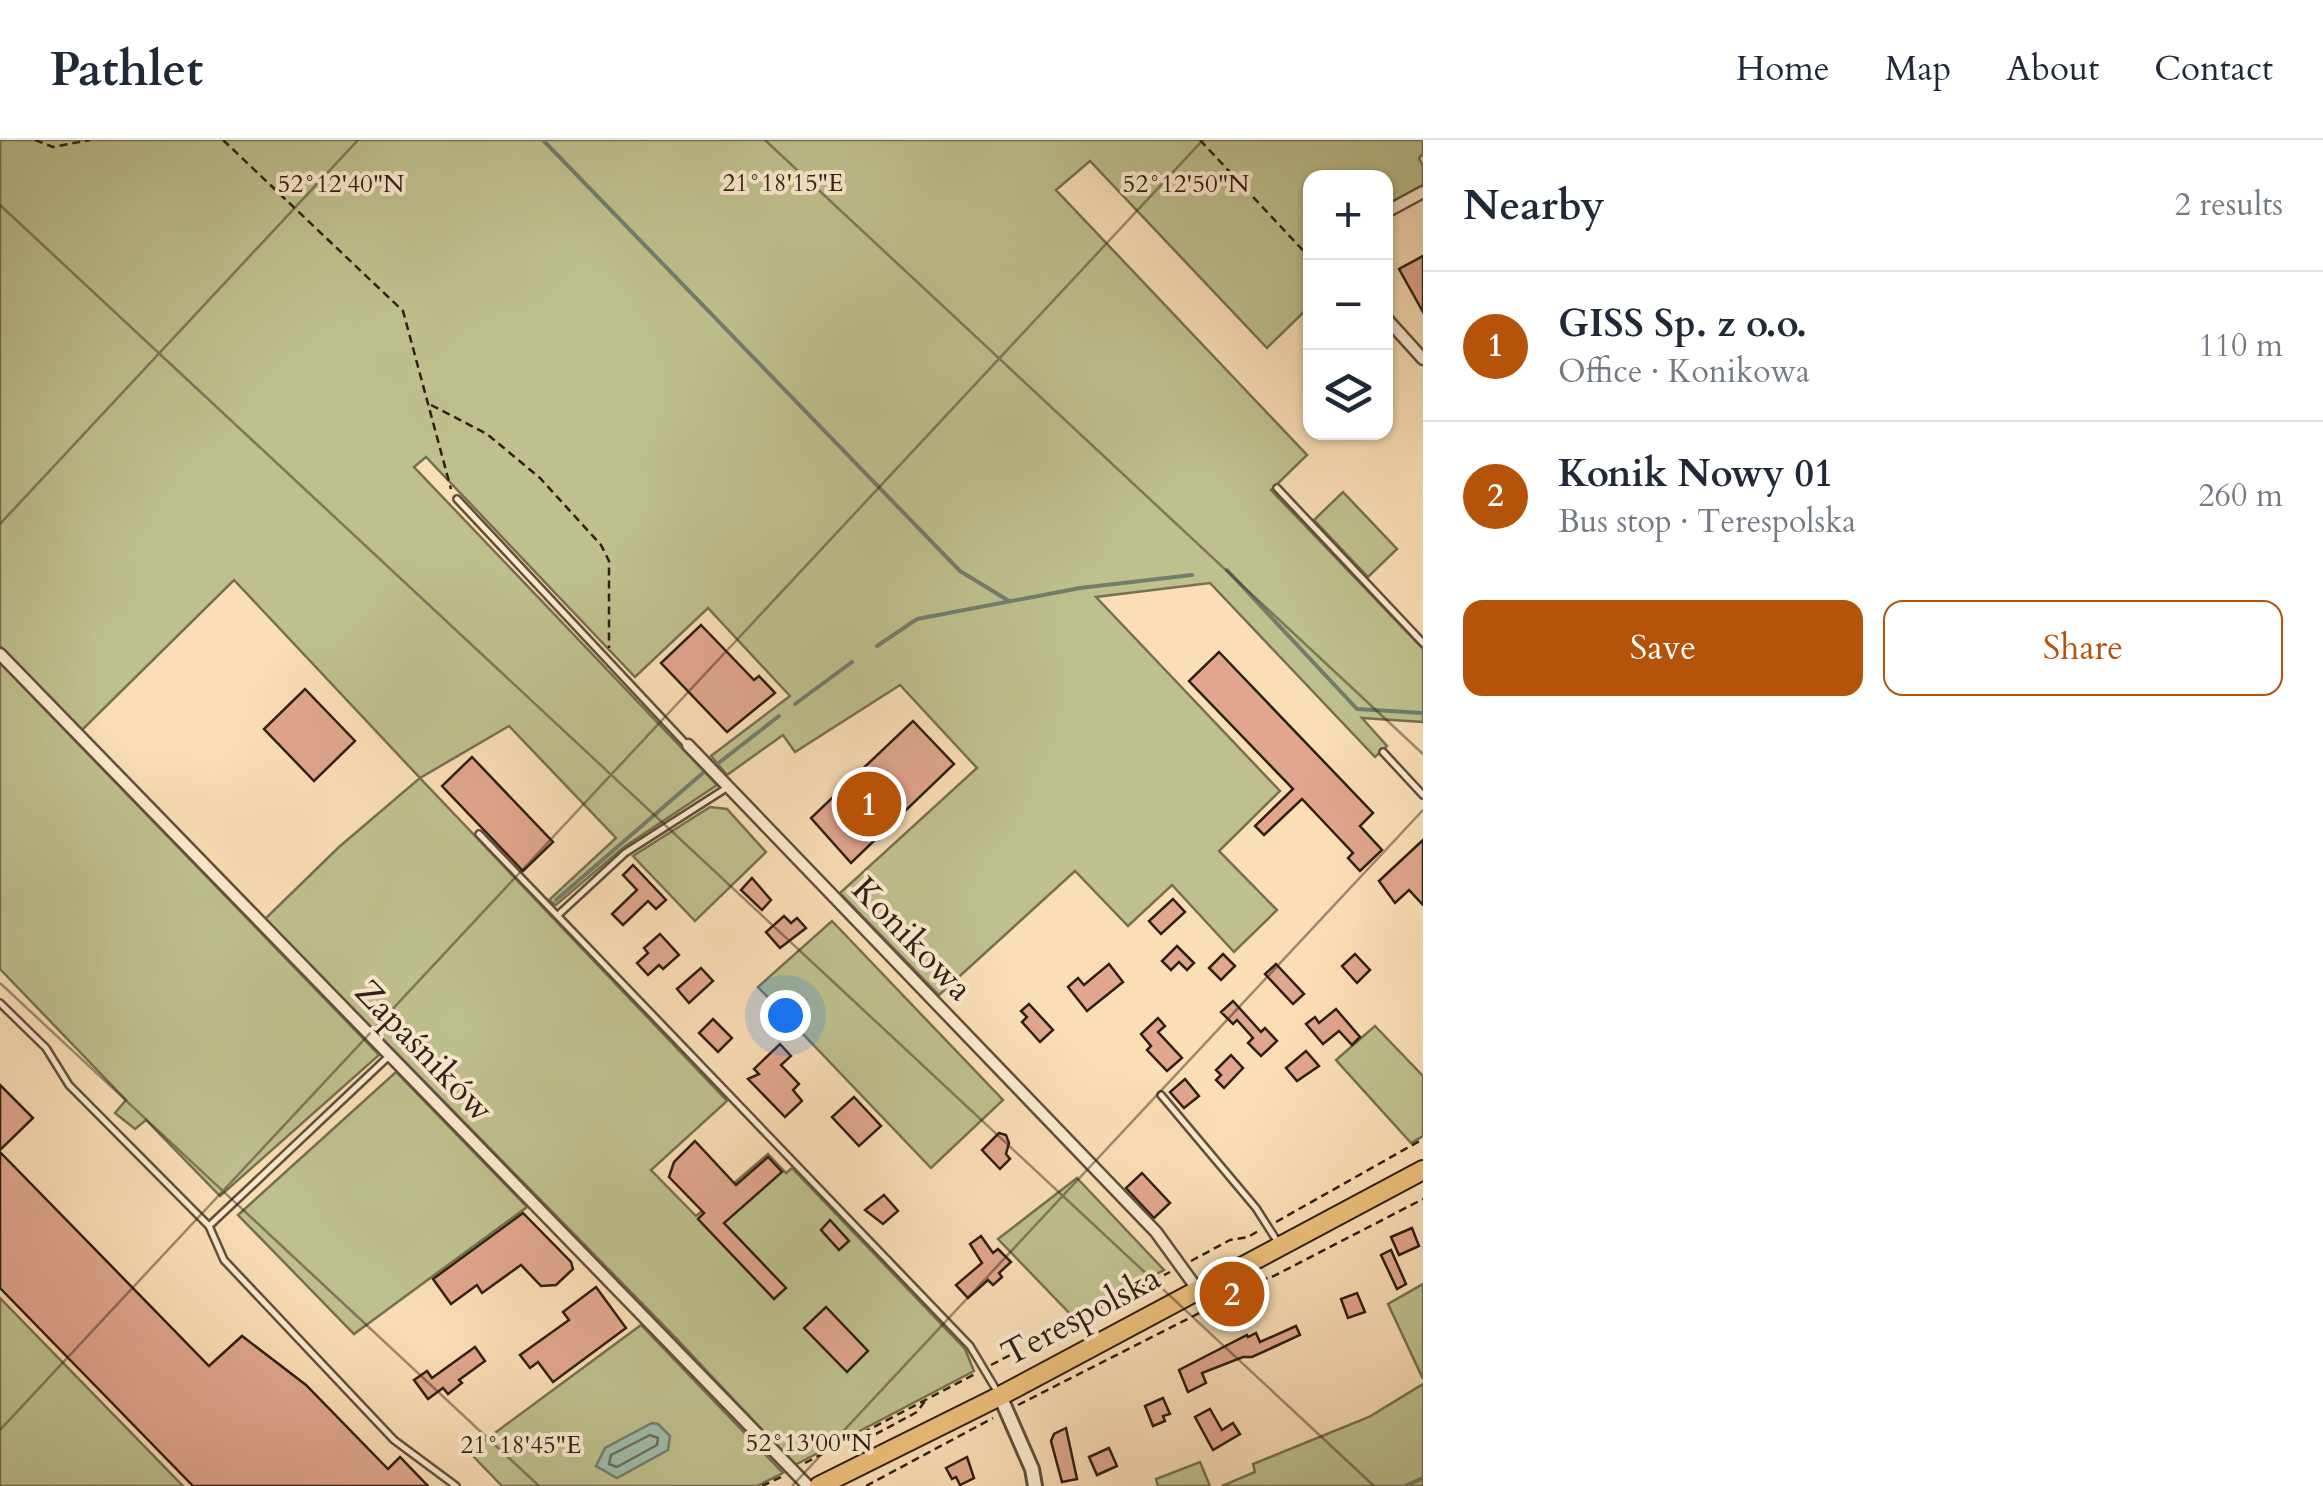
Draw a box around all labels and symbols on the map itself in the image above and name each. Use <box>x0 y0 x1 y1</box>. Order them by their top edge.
text: 21°18'15"E <box>723 166 843 200</box>
text: 52°12'40"N <box>278 167 404 201</box>
text: 52°12'50"N <box>1123 167 1249 201</box>
pin: 1 <box>836 766 902 842</box>
street label: Konikowa <box>841 866 983 1012</box>
street label: Zapaśników <box>344 969 504 1133</box>
your location <box>760 990 811 1041</box>
street label: Terespolska <box>993 1254 1169 1378</box>
pin: 2 <box>1200 1256 1264 1332</box>
text: 52°13'00"N <box>746 1426 872 1460</box>
text: 21°18'45"E <box>461 1428 581 1462</box>

